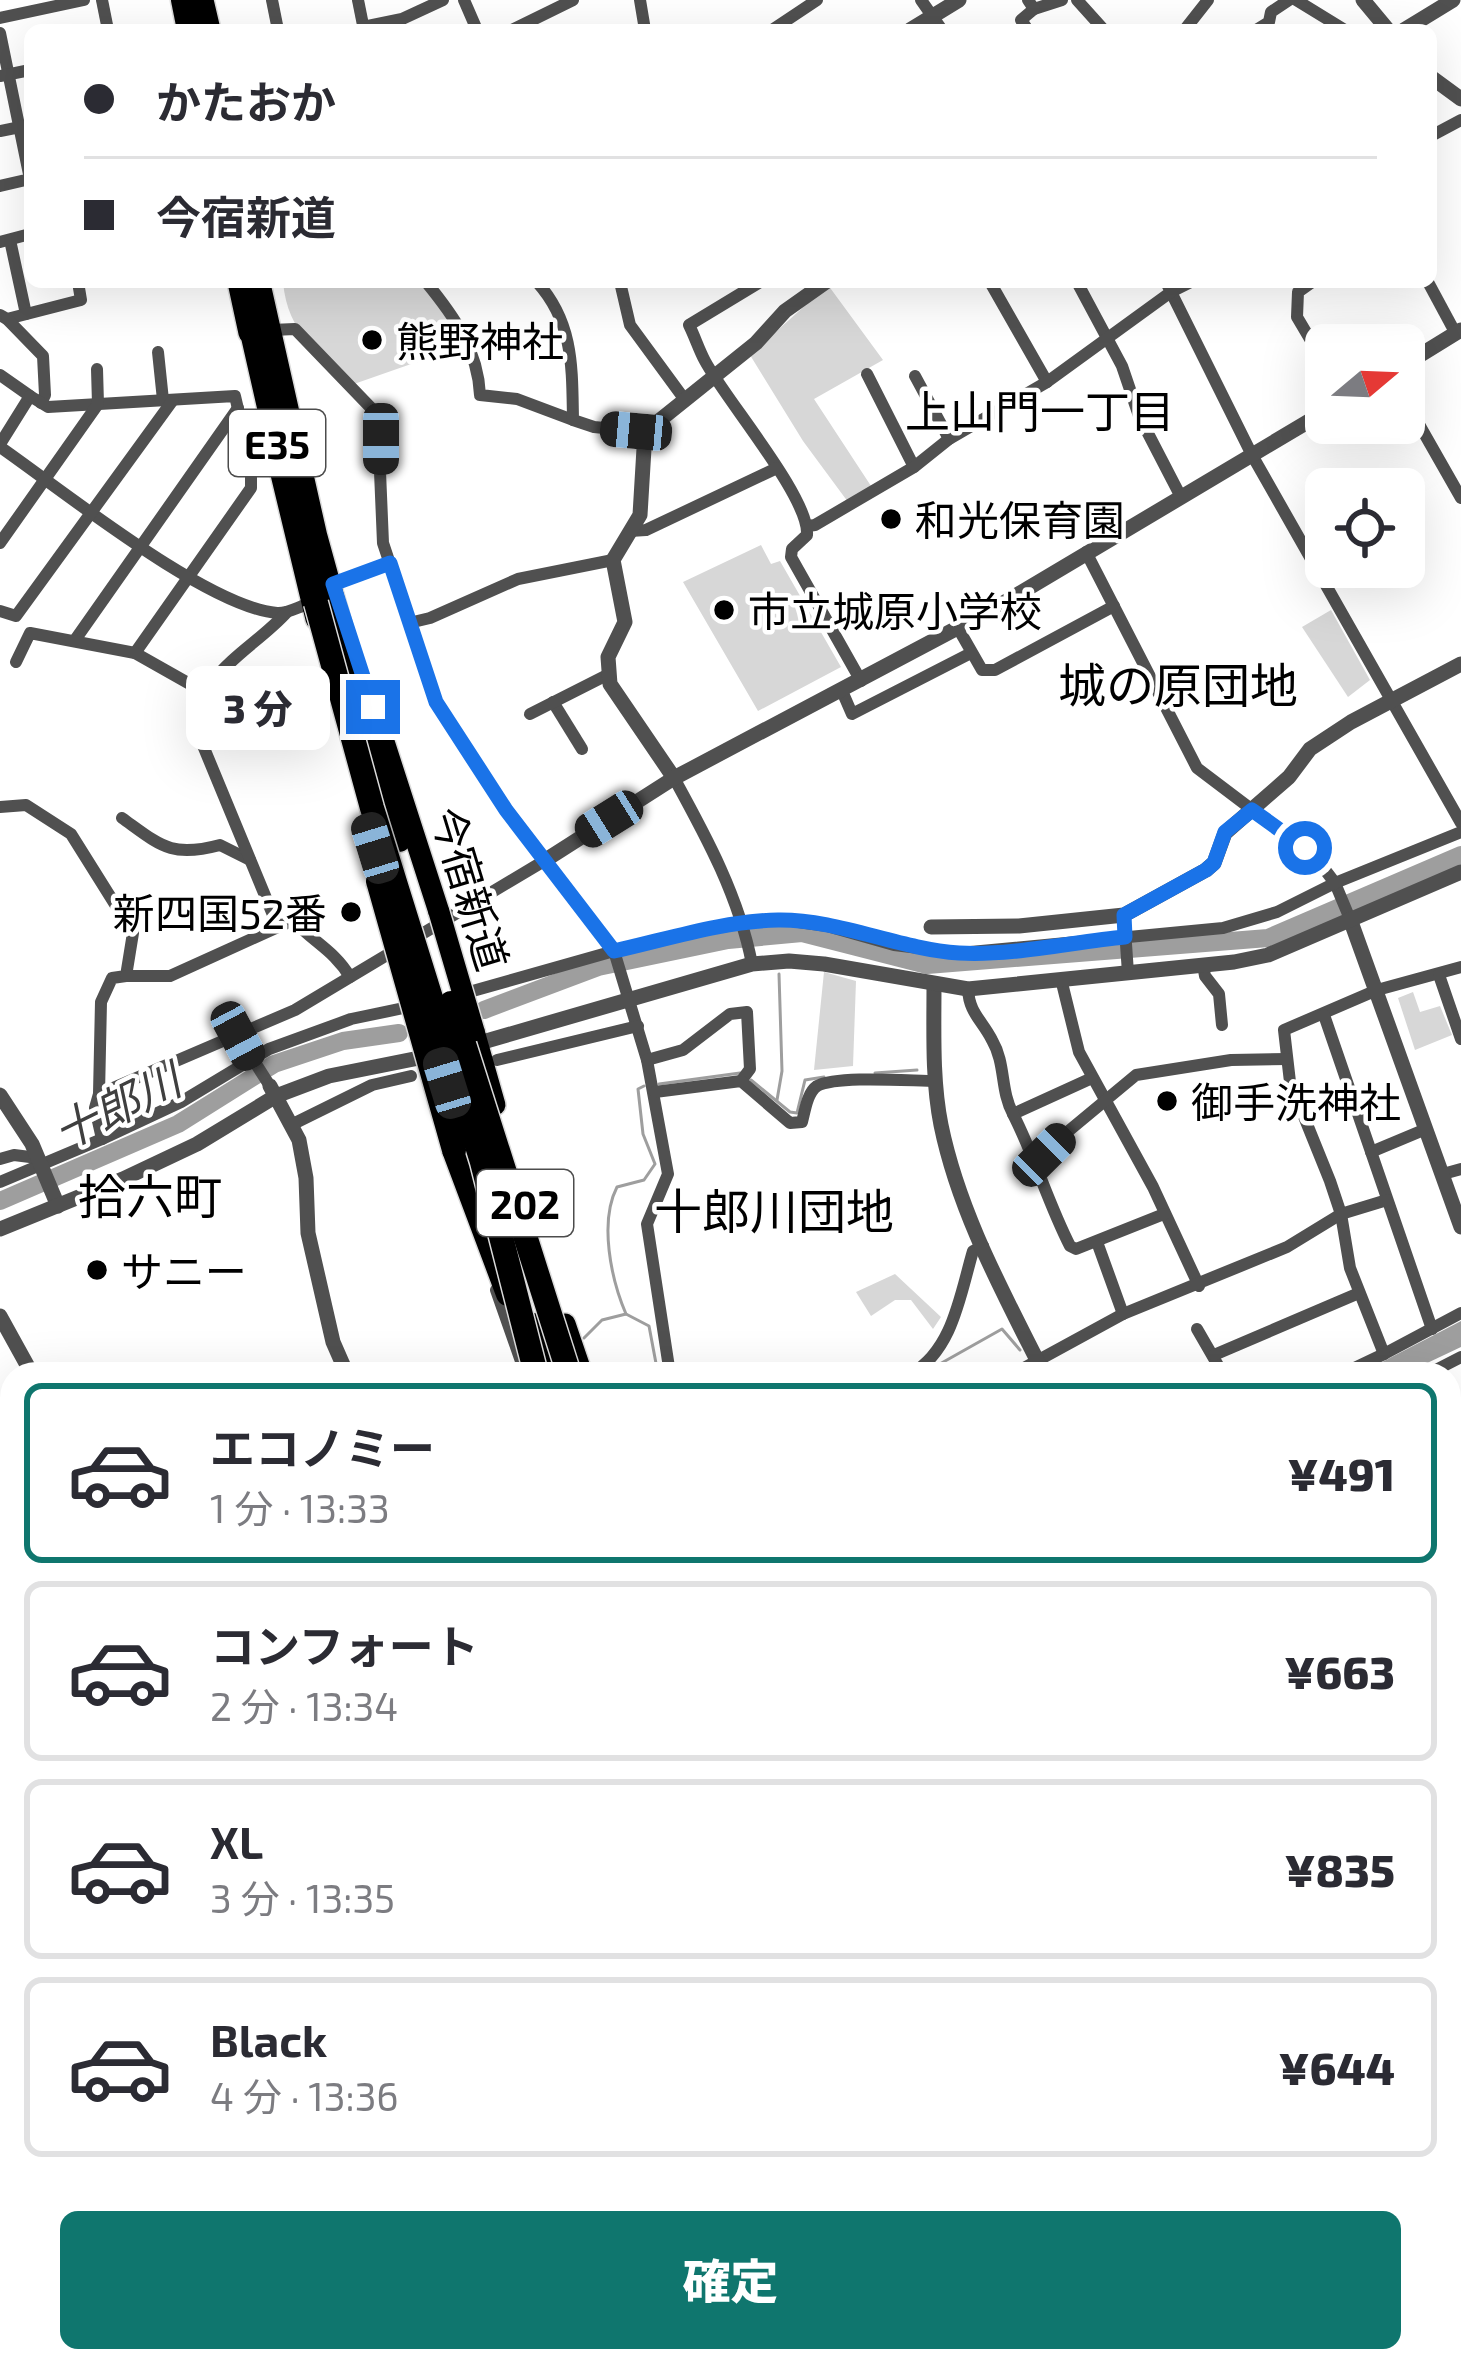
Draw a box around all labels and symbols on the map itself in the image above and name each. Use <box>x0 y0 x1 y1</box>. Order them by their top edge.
place label: 熊野神社 <box>396 315 564 365</box>
north arrow <box>1305 324 1425 444</box>
marker: 熊野神社 <box>359 327 385 353</box>
district label: 上山門一丁目 <box>905 383 1175 437</box>
car <box>363 403 399 475</box>
road number: E35 <box>229 410 325 476</box>
car <box>599 410 673 452</box>
place label: 和光保育園 <box>915 494 1125 544</box>
marker: 和光保育園 <box>878 506 904 532</box>
place label: 市立城原小学校 <box>748 585 1042 635</box>
marker: 市立城原小学校 <box>711 597 737 623</box>
district label: 城の原団地 <box>1058 655 1298 713</box>
callout: 3 分 <box>187 665 331 749</box>
route end <box>346 680 400 734</box>
car <box>569 785 649 853</box>
street label: 今宿新道 <box>423 800 519 976</box>
car <box>347 808 403 888</box>
route start <box>1278 821 1332 875</box>
place label: 新四国52番 <box>113 887 327 937</box>
marker: 新四国52番 <box>338 899 364 925</box>
car <box>205 996 271 1076</box>
car <box>419 1043 475 1123</box>
water label: 十郎川 <box>43 1049 192 1159</box>
place label: 御手洗神社 <box>1191 1076 1401 1126</box>
marker: 御手洗神社 <box>1154 1088 1180 1114</box>
car <box>1006 1117 1082 1193</box>
district label: 拾六町 <box>78 1166 222 1224</box>
road number: 202 <box>477 1170 573 1236</box>
district label: 十郎川団地 <box>654 1181 894 1239</box>
place label: サニー <box>121 1245 247 1295</box>
marker: サニー <box>84 1257 110 1283</box>

